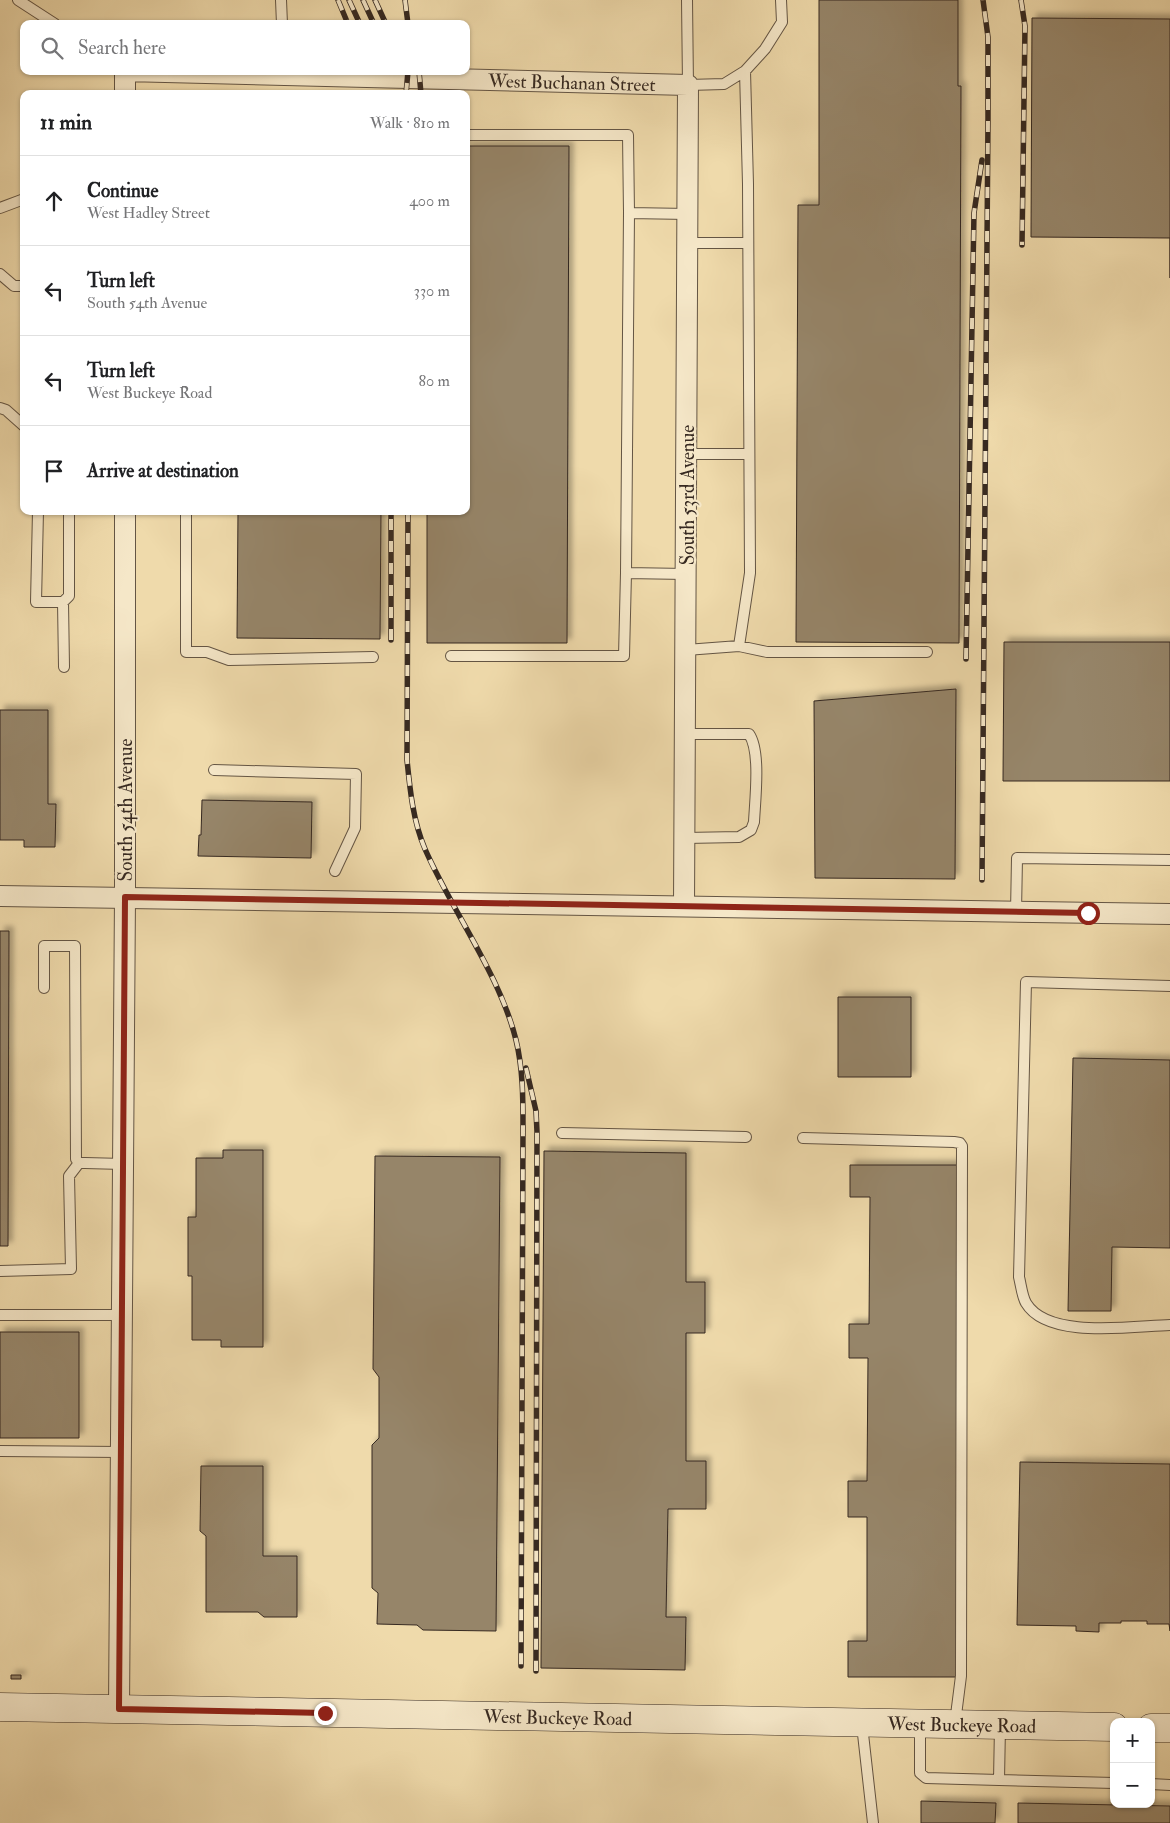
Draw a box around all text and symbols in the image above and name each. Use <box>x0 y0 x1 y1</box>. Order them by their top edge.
search box <box>20 20 470 75</box>
icon: search <box>38 34 66 62</box>
text: Search here <box>78 36 166 60</box>
street label: West Buchanan Street <box>487 69 656 97</box>
text: 11 min <box>40 109 92 136</box>
text: Walk · 810 m <box>370 113 450 133</box>
text: Continue <box>87 179 158 203</box>
icon: ahead <box>40 187 68 215</box>
text: 400 m <box>409 191 450 211</box>
text: West Hadley Street <box>87 203 210 223</box>
text: Turn left <box>87 269 155 293</box>
icon: left <box>40 277 68 305</box>
text: 330 m <box>414 281 450 301</box>
text: South 54th Avenue <box>87 293 207 313</box>
text: Turn left <box>87 359 155 383</box>
icon: left <box>40 367 68 395</box>
text: 80 m <box>419 371 450 391</box>
text: West Buckeye Road <box>87 383 212 403</box>
street label: South 53rd Avenue <box>676 425 700 565</box>
icon: arrive <box>40 457 68 485</box>
text: Arrive at destination <box>87 459 239 483</box>
street label: South 54th Avenue <box>114 739 138 881</box>
route start <box>1077 902 1100 925</box>
route end <box>314 1702 337 1725</box>
street label: West Buckeye Road <box>482 1705 633 1731</box>
street label: West Buckeye Road <box>886 1712 1037 1739</box>
map controls <box>1110 1718 1155 1808</box>
button: + <box>1110 1718 1155 1763</box>
button: − <box>1110 1763 1155 1808</box>

